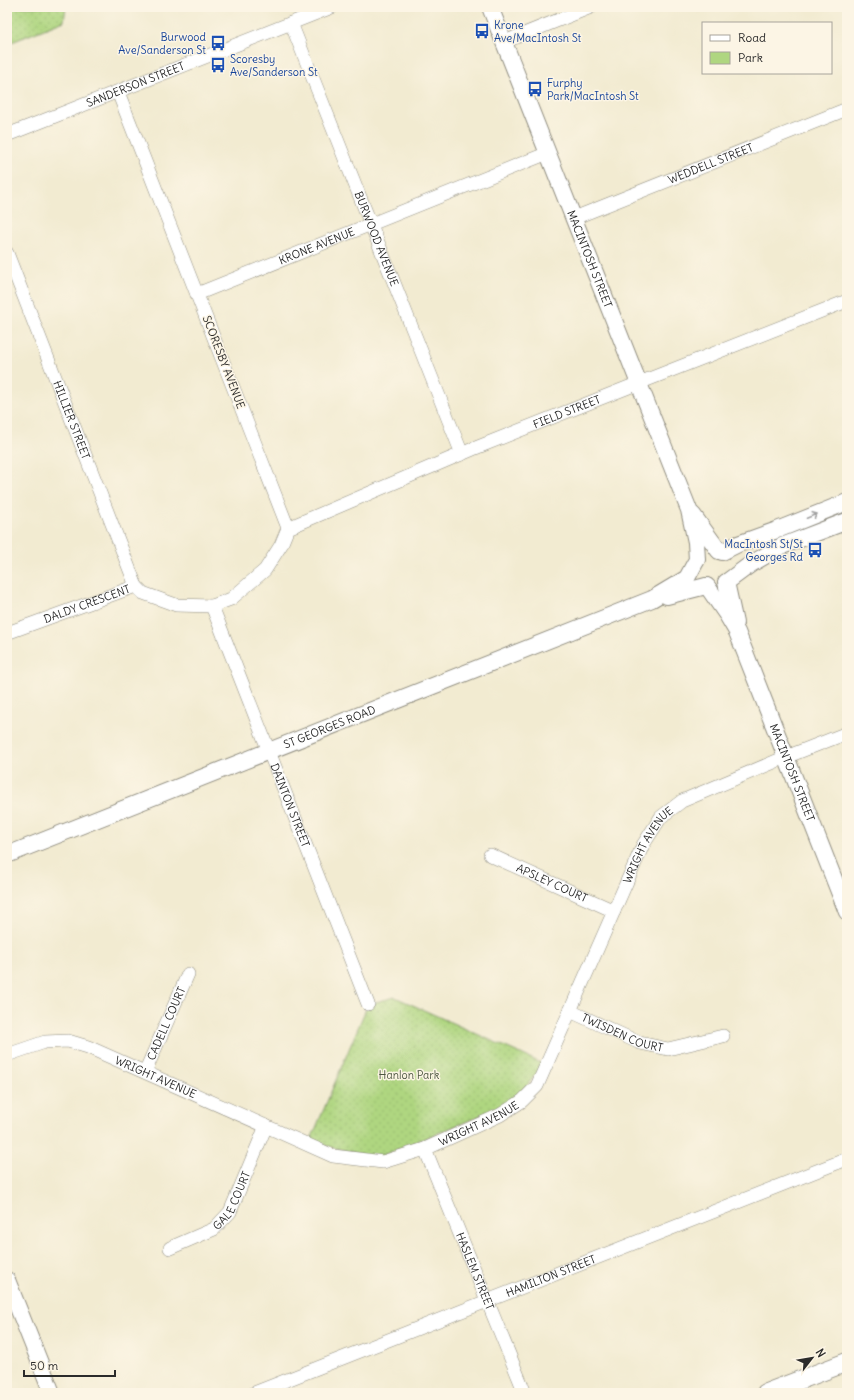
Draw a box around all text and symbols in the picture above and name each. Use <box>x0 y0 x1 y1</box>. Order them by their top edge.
place label: Krone Ave/MacIntosh St <box>494 18 582 45</box>
bus stop icon: Krone Ave/MacIntosh St <box>473 22 491 40</box>
legend <box>702 22 832 74</box>
place label: Burwood Ave/Sanderson St <box>118 30 207 57</box>
text: Road <box>738 30 766 45</box>
bus stop icon: Burwood Ave/Sanderson St <box>209 34 227 52</box>
text: Park <box>738 50 763 65</box>
place label: Scoresby Ave/Sanderson St <box>230 52 318 79</box>
bus stop icon: Scoresby Ave/Sanderson St <box>209 56 227 74</box>
street label: SANDERSON STREET <box>84 59 187 110</box>
place label: Furphy Park/MacIntosh St <box>547 76 639 103</box>
bus stop icon: Furphy Park/MacIntosh St <box>526 80 544 98</box>
street label: WEDDELL STREET <box>666 140 755 187</box>
street label: BURWOOD AVENUE <box>351 189 402 288</box>
street label: MACINTOSH STREET <box>564 208 615 310</box>
street label: KRONE AVENUE <box>277 224 357 267</box>
street label: SCORESBY AVENUE <box>200 313 248 411</box>
street label: HILLIER STREET <box>50 379 93 461</box>
street label: FIELD STREET <box>531 392 603 431</box>
one-way arrow <box>805 512 817 520</box>
place label: MacIntosh St/St Georges Rd <box>724 537 804 564</box>
bus stop icon: MacIntosh St/St Georges Rd <box>806 541 824 559</box>
street label: DALDY CRESCENT <box>42 582 132 626</box>
street label: ST GEORGES ROAD <box>282 702 378 752</box>
street label: MACINTOSH STREET <box>767 722 818 824</box>
street label: DAINTON STREET <box>267 761 313 849</box>
street label: WRIGHT AVENUE <box>620 804 676 886</box>
street label: APSLEY COURT <box>514 861 590 905</box>
street label: CADELL COURT <box>144 984 189 1062</box>
street label: TWISDEN COURT <box>579 1010 665 1055</box>
street label: WRIGHT AVENUE <box>113 1053 198 1101</box>
park label: Hanlon Park <box>379 1068 440 1082</box>
street label: WRIGHT AVENUE <box>436 1098 521 1149</box>
street label: GALE COURT <box>210 1169 253 1233</box>
street label: HASLEM STREET <box>453 1230 497 1312</box>
street label: HAMILTON STREET <box>504 1252 598 1300</box>
north arrow <box>792 1338 832 1378</box>
text: N <box>813 1346 829 1360</box>
scale bar <box>24 1352 115 1378</box>
text: 50 m <box>30 1358 59 1373</box>

